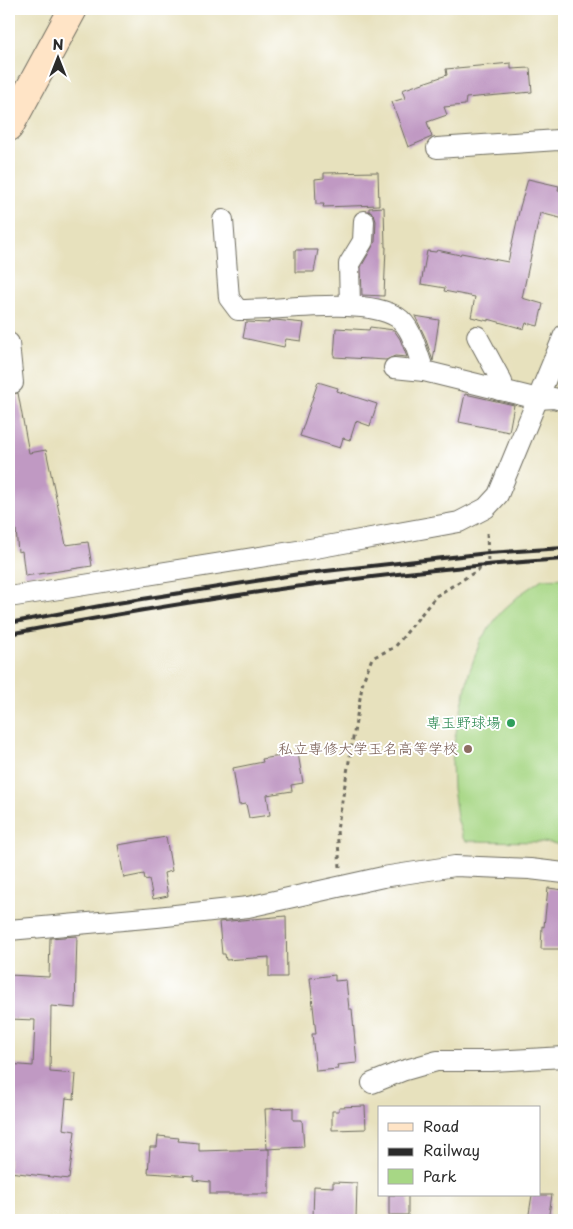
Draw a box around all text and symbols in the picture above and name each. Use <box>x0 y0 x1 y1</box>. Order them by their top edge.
north arrow <box>32 32 82 82</box>
text: N <box>52 34 64 55</box>
place label: 専玉野球場 <box>426 710 501 733</box>
marker: 専玉野球場 <box>505 717 517 729</box>
place label: 私立専修大学玉名高等学校 <box>278 736 458 759</box>
marker: 私立専修大学玉名高等学校 <box>462 743 474 755</box>
legend <box>378 1106 540 1196</box>
text: Road <box>423 1114 459 1137</box>
text: Railway <box>423 1138 480 1161</box>
text: Park <box>423 1164 457 1187</box>

